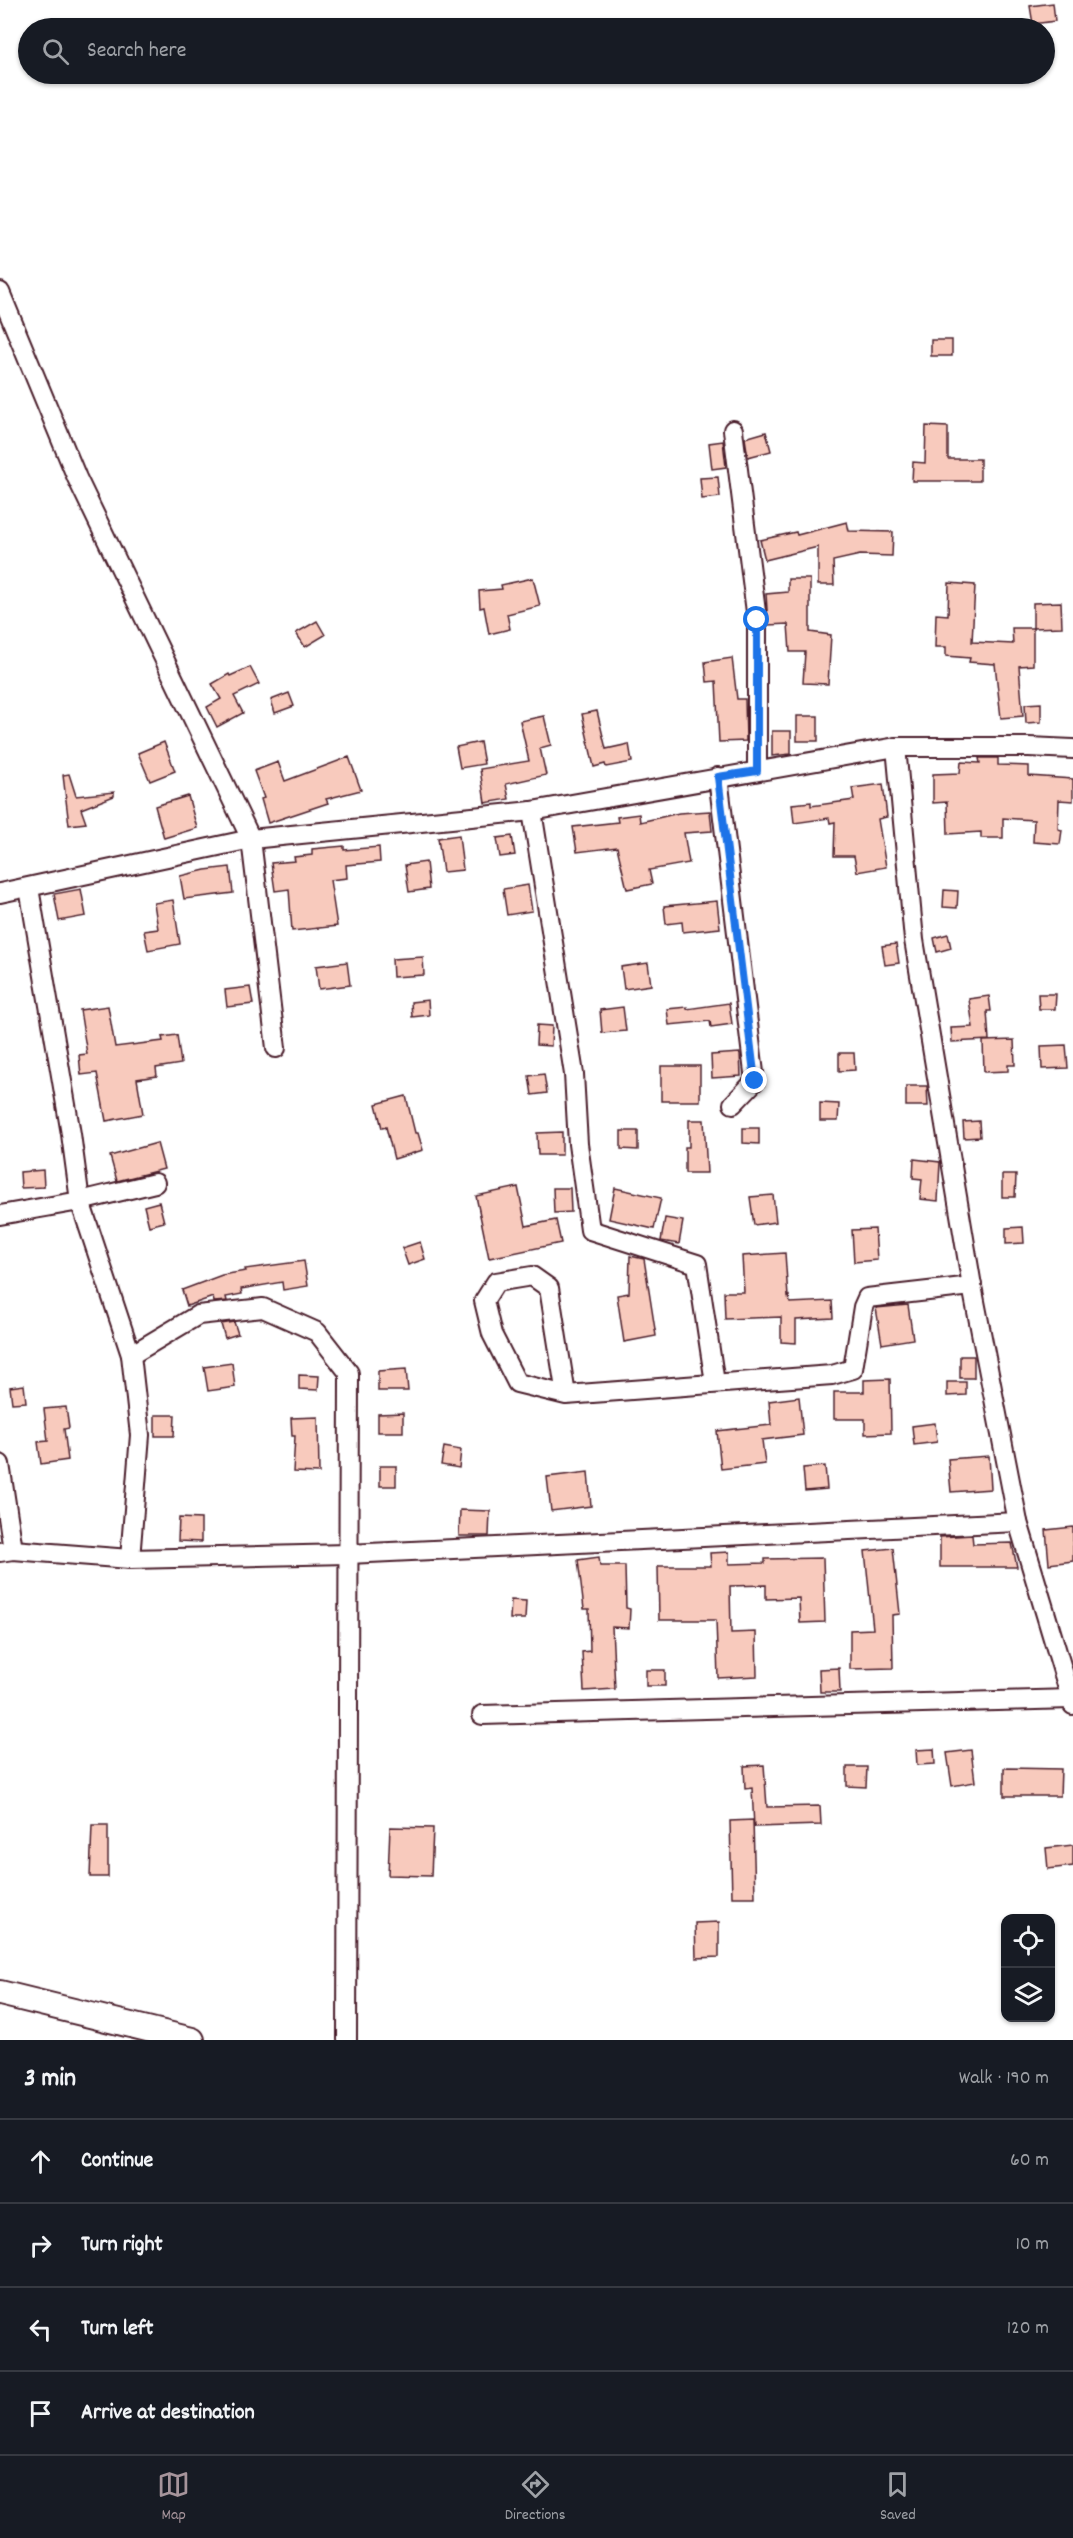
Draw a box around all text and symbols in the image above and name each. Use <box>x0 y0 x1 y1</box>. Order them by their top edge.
search box <box>18 18 1055 84</box>
icon: search <box>39 35 72 68</box>
text: Search here <box>87 36 186 67</box>
route start <box>743 606 769 632</box>
route end <box>741 1067 767 1093</box>
map controls <box>1001 1914 1055 2022</box>
button: locate <box>1001 1914 1055 1968</box>
button: layers <box>1001 1968 1055 2022</box>
text: 3 min <box>24 2061 76 2098</box>
text: Walk · 190 m <box>959 2065 1049 2093</box>
icon: ahead <box>24 2145 57 2178</box>
text: Continue <box>81 2146 153 2177</box>
text: 60 m <box>1010 2147 1049 2175</box>
icon: right <box>24 2229 57 2262</box>
text: Turn right <box>81 2230 163 2261</box>
text: 10 m <box>1015 2231 1049 2259</box>
icon: left <box>24 2313 57 2346</box>
text: Turn left <box>81 2314 153 2345</box>
text: 120 m <box>1007 2315 1049 2343</box>
icon: arrive <box>24 2397 57 2430</box>
text: Arrive at destination <box>81 2398 255 2429</box>
tab: Map <box>157 2468 190 2527</box>
tab: Directions <box>505 2468 565 2527</box>
tab: Saved <box>880 2468 916 2527</box>

